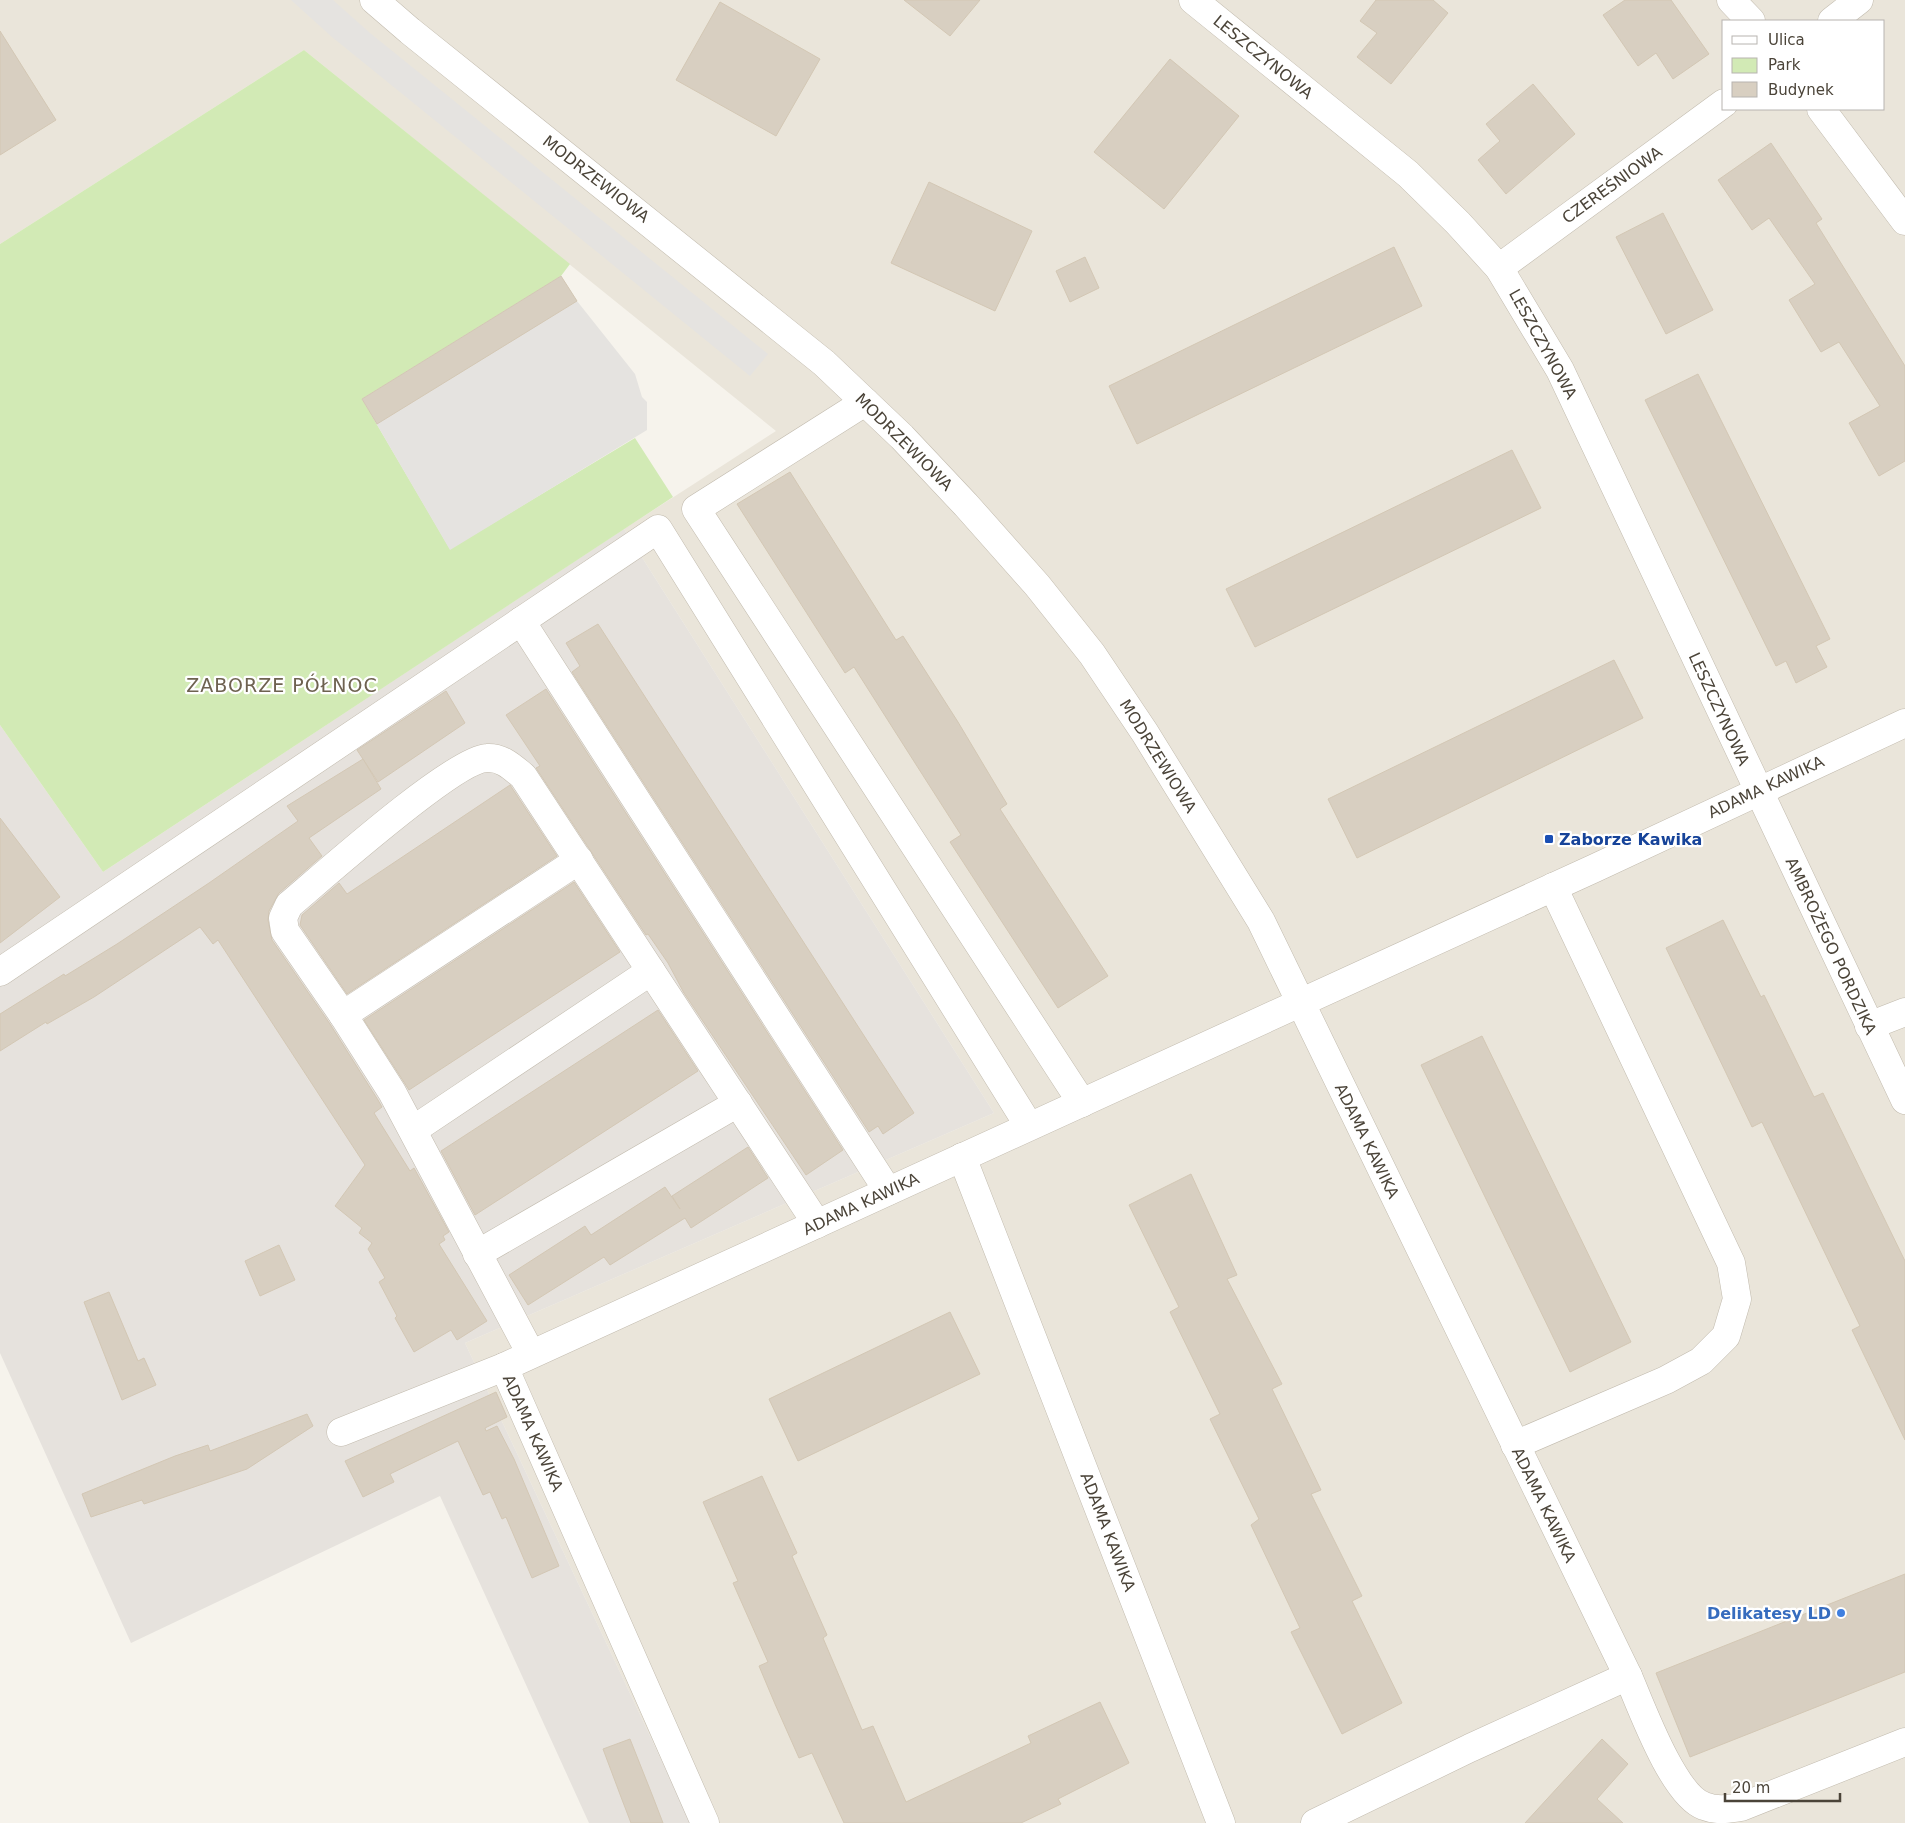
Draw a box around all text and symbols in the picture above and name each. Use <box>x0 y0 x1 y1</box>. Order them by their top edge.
street label: LESZCZYNOWA <box>1209 11 1317 103</box>
legend <box>1722 20 1885 110</box>
text: Ulica <box>1768 31 1805 49</box>
text: Park <box>1768 56 1801 74</box>
text: Budynek <box>1768 81 1834 99</box>
street label: MODRZEWIOWA <box>539 132 653 227</box>
street label: CZEREŚNIOWA <box>1558 142 1666 228</box>
street label: LESZCZYNOWA <box>1505 286 1581 402</box>
street label: MODRZEWIOWA <box>851 389 957 495</box>
street label: LESZCZYNOWA <box>1685 649 1754 769</box>
district label: ZABORZE PÓŁNOC <box>186 673 378 696</box>
street label: MODRZEWIOWA <box>1116 696 1201 816</box>
street label: ADAMA KAWIKA <box>1705 752 1827 822</box>
place label: Zaborze Kawika <box>1559 830 1702 849</box>
marker: Zaborze Kawika <box>1543 833 1555 845</box>
street label: AMBROŻEGO PORDZIKA <box>1782 854 1880 1038</box>
street label: ADAMA KAWIKA <box>1331 1080 1403 1202</box>
street label: ADAMA KAWIKA <box>800 1169 922 1239</box>
street label: ADAMA KAWIKA <box>499 1372 567 1494</box>
street label: ADAMA KAWIKA <box>1508 1444 1580 1566</box>
street label: ADAMA KAWIKA <box>1077 1470 1139 1594</box>
place label: Delikatesy LD <box>1707 1604 1831 1623</box>
marker: Delikatesy LD <box>1835 1607 1847 1619</box>
scale bar <box>1725 1770 1840 1802</box>
text: 20 m <box>1732 1779 1770 1797</box>

